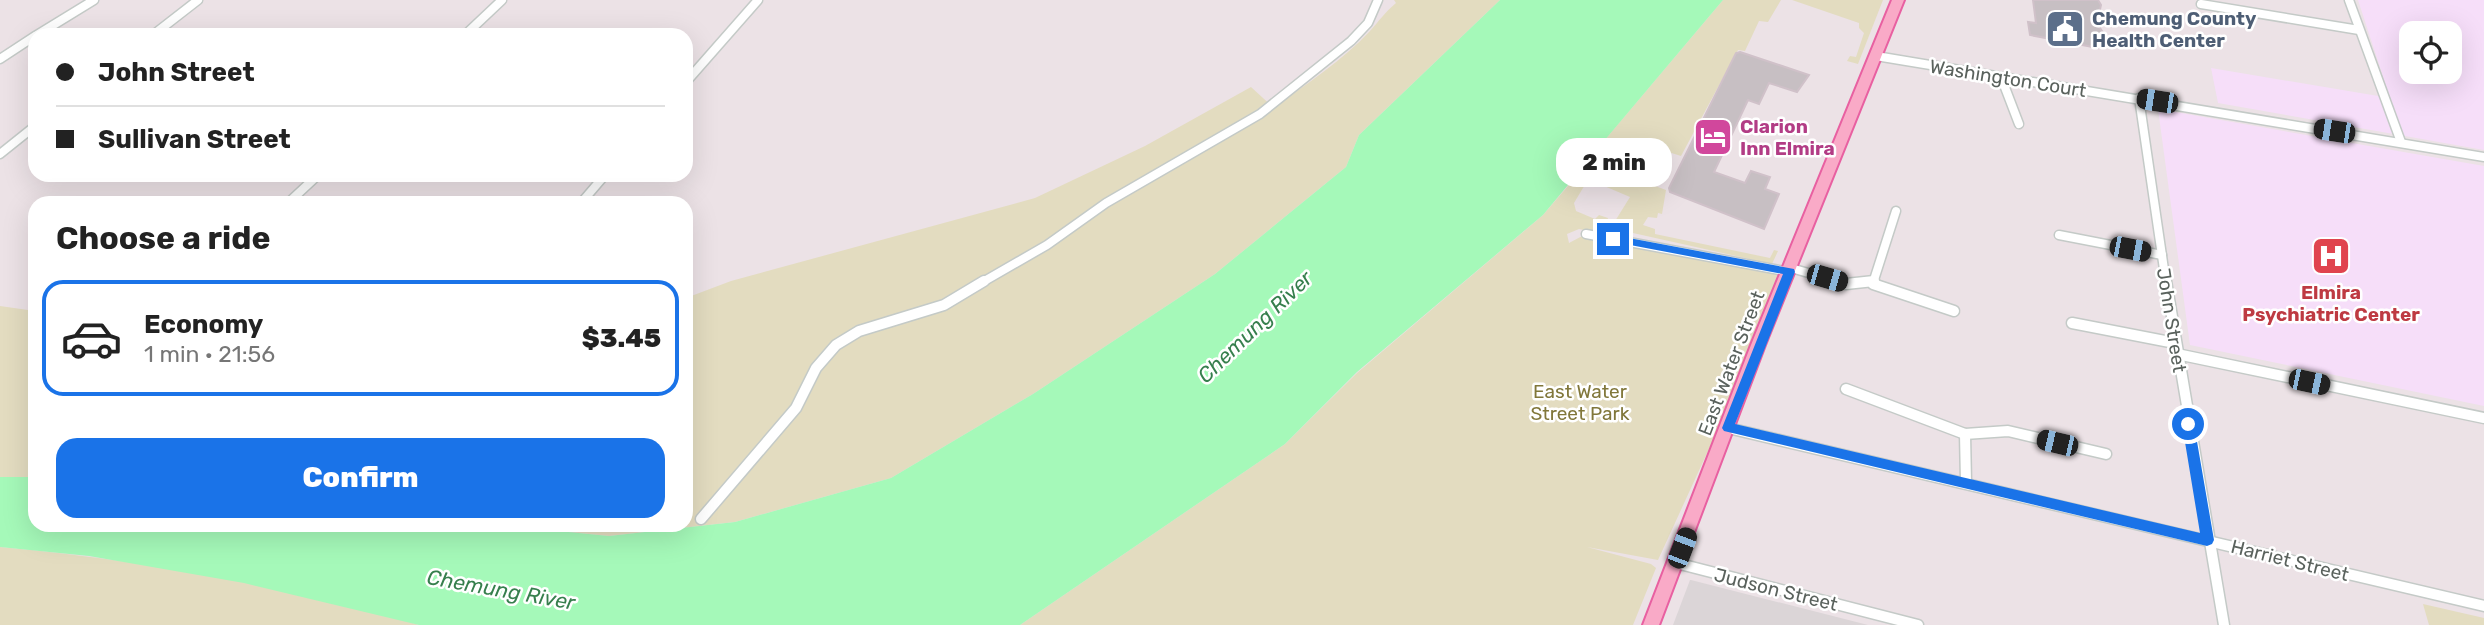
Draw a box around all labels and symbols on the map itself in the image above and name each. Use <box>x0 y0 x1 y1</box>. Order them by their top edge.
place label: Chemung County Health Center <box>2092 7 2257 52</box>
public building icon: Chemung County Health Center <box>2044 8 2086 50</box>
street label: Washington Court <box>1928 55 2088 102</box>
car <box>2135 87 2180 115</box>
place label: Clarion Inn Elmira <box>1740 115 1835 160</box>
hotel icon: Clarion Inn Elmira <box>1692 116 1734 158</box>
car <box>2312 117 2357 145</box>
callout: 2 min <box>1555 138 1671 187</box>
route end <box>1597 223 1629 255</box>
car <box>2108 235 2153 263</box>
hospital icon: Elmira Psychiatric Center <box>2310 235 2352 277</box>
car <box>1804 262 1851 294</box>
water label: Chemung River <box>1192 265 1318 388</box>
street label: John Street <box>2152 266 2191 375</box>
place label: Elmira Psychiatric Center <box>2242 281 2420 326</box>
street label: East Water Street <box>1693 287 1770 439</box>
car <box>2287 367 2332 397</box>
park label: East Water Street Park <box>1530 380 1630 425</box>
route start <box>2172 408 2204 440</box>
car <box>2035 428 2080 458</box>
car <box>1665 525 1700 571</box>
street label: Harriet Street <box>2229 535 2352 586</box>
street label: Judson Street <box>1712 563 1841 616</box>
water label: Chemung River <box>425 564 578 615</box>

